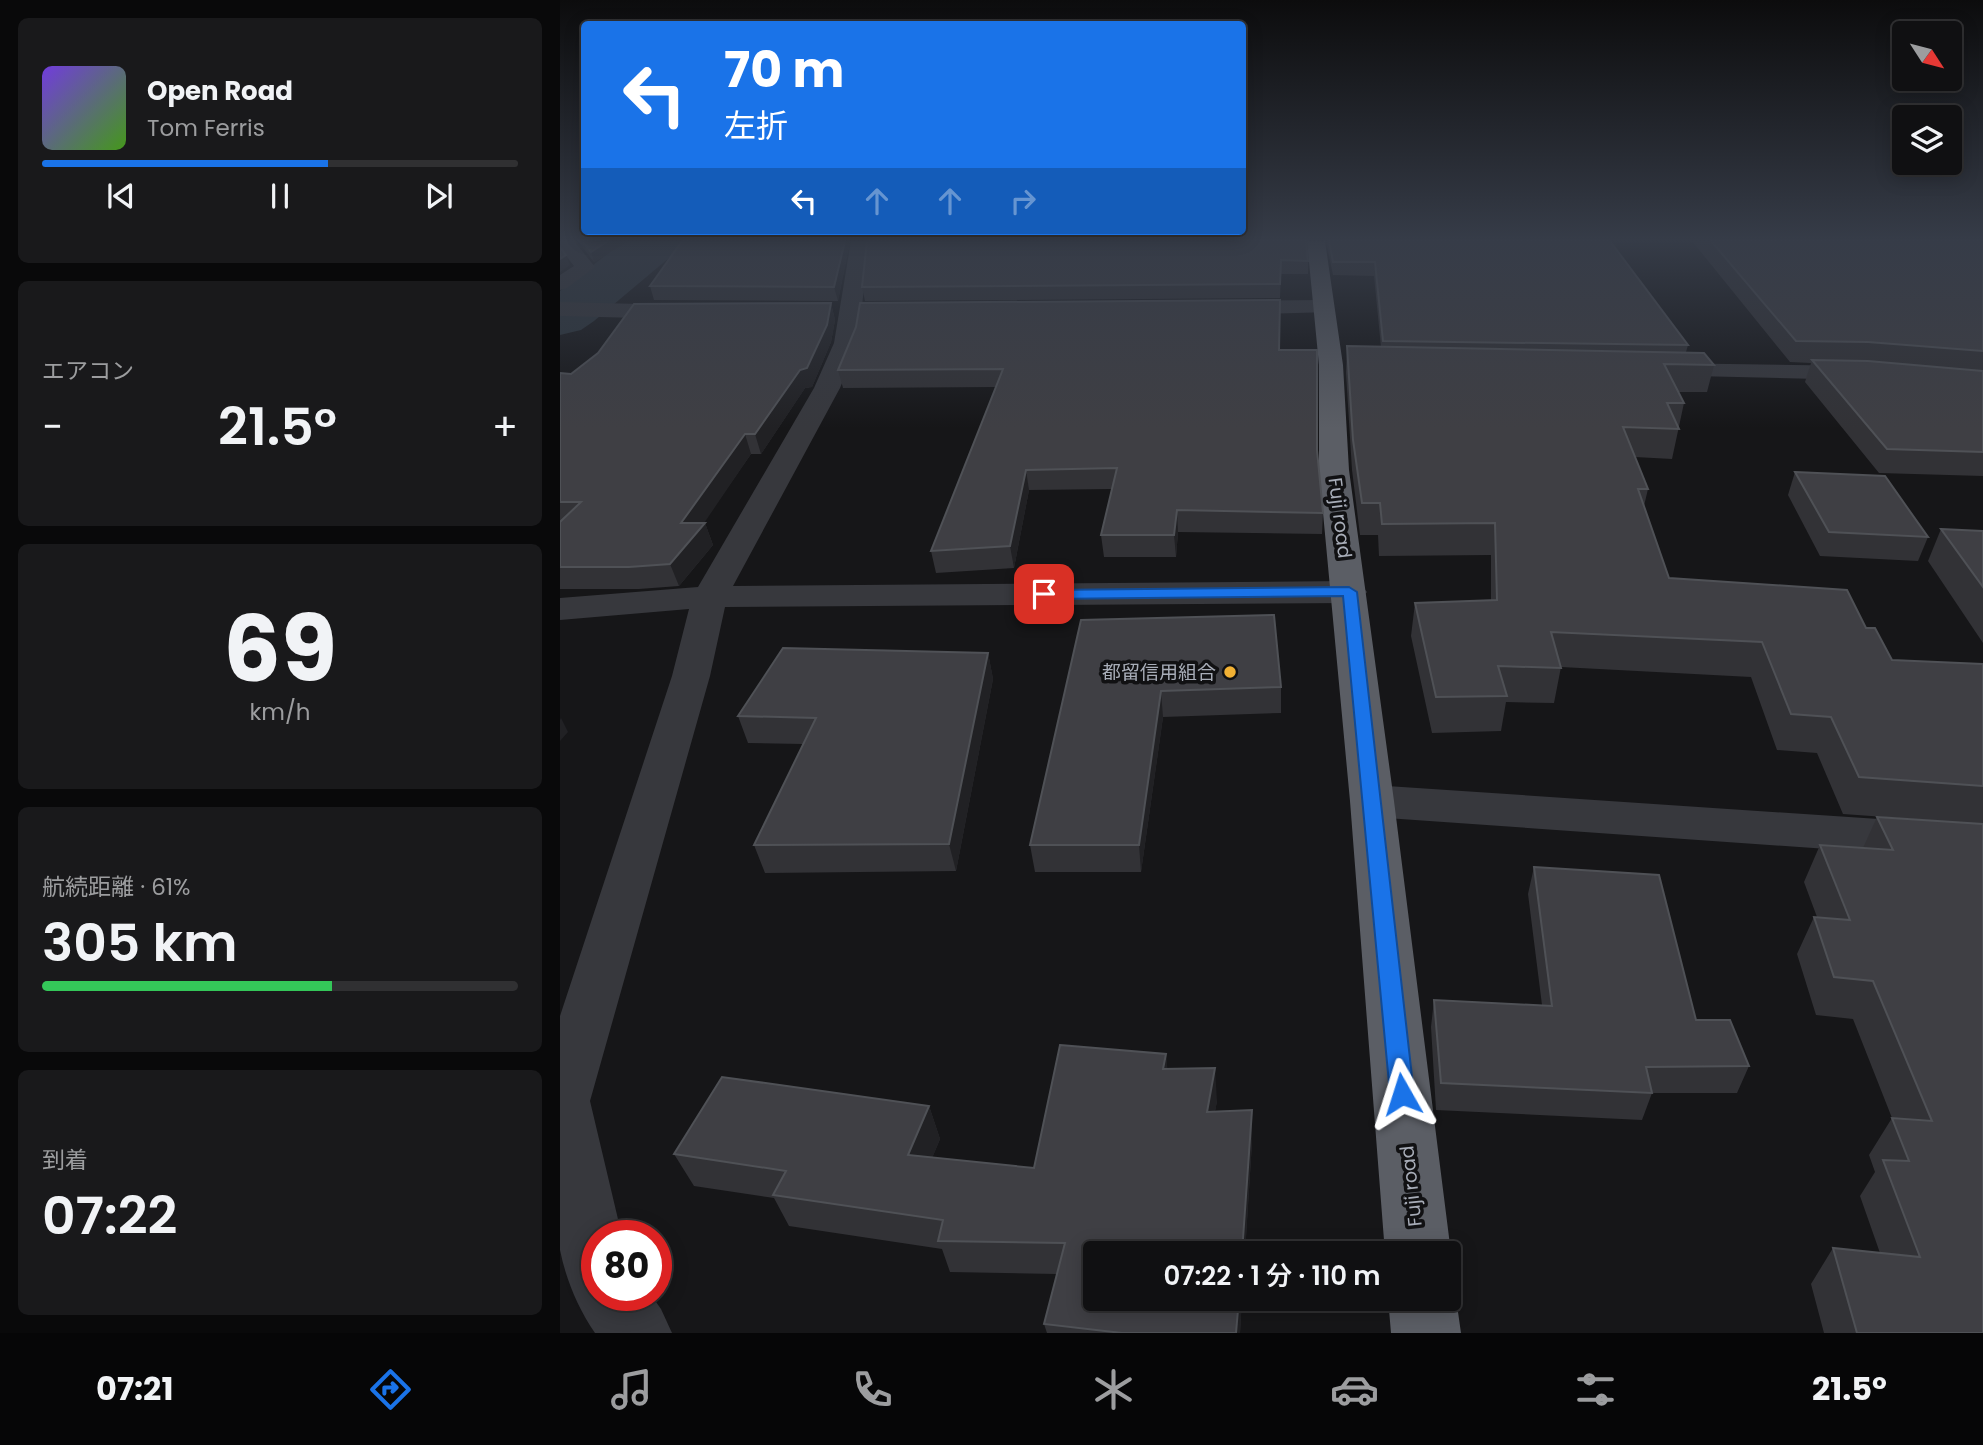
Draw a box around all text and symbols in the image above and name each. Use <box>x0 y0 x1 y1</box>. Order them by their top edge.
north arrow <box>1892 21 1962 91</box>
map controls <box>1892 21 1962 175</box>
text: 70 m <box>724 36 844 104</box>
icon: left <box>609 49 700 140</box>
text: Open Road <box>147 73 293 109</box>
text: 左折 <box>724 103 788 148</box>
button: layers <box>1892 105 1962 175</box>
text: Tom Ferris <box>147 112 265 144</box>
icon: previous <box>102 177 140 215</box>
icon: pause <box>261 177 299 215</box>
icon: next <box>420 177 458 215</box>
icon: left <box>785 182 823 220</box>
icon: ahead <box>858 182 896 220</box>
icon: ahead <box>931 182 969 220</box>
icon: right <box>1004 182 1042 220</box>
text: エアコン <box>42 355 134 387</box>
text: 21.5° <box>218 390 337 463</box>
text: − <box>42 400 63 453</box>
text: + <box>492 400 518 453</box>
street label: Fuji road <box>1322 476 1358 560</box>
pin <box>1014 564 1074 624</box>
icon: arrive <box>1025 575 1063 613</box>
text: 69 <box>223 585 337 713</box>
place label: 都留信用組合 <box>1102 659 1216 686</box>
marker: 都留信用組合 <box>1222 664 1238 680</box>
text: km/h <box>249 696 311 728</box>
text: 航続距離 · 61% <box>42 871 191 903</box>
text: 305 km <box>42 906 237 979</box>
position arrow <box>1365 1057 1439 1131</box>
text: 到着 <box>42 1144 88 1176</box>
street label: Fuji road <box>1393 1144 1429 1228</box>
text: 07:22 <box>42 1179 177 1252</box>
speed limit sign: 80 <box>581 1220 672 1311</box>
text: 07:22 · 1 分 · 110 m <box>1163 1258 1381 1294</box>
icon: directions <box>366 1365 415 1414</box>
icon: music <box>607 1365 656 1414</box>
icon: phone <box>848 1365 897 1414</box>
icon: climate <box>1089 1365 1138 1414</box>
icon: car <box>1330 1365 1379 1414</box>
icon: filters <box>1571 1365 1620 1414</box>
text: 07:21 <box>96 1366 173 1411</box>
text: 21.5° <box>1812 1366 1887 1411</box>

